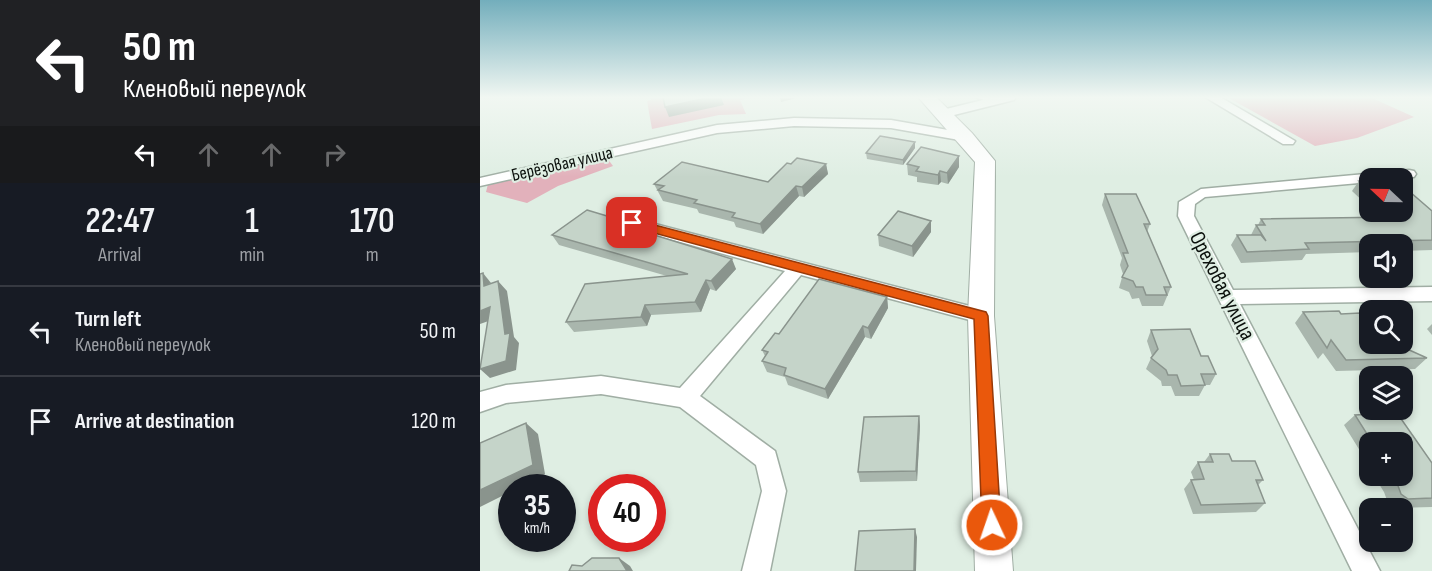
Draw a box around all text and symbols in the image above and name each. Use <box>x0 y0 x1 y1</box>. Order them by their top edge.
text: 50 m <box>123 22 196 73</box>
icon: left <box>24 24 102 102</box>
text: Кленовый переулок <box>123 73 306 105</box>
icon: left <box>129 138 162 171</box>
icon: ahead <box>192 138 225 171</box>
icon: ahead <box>255 138 288 171</box>
icon: right <box>318 138 351 171</box>
street label: Берёзовая улица <box>509 142 615 186</box>
north arrow <box>1359 168 1413 222</box>
map controls <box>1359 168 1413 552</box>
pin <box>606 197 657 248</box>
text: 22:47 <box>85 200 154 243</box>
text: 1 <box>245 200 259 243</box>
text: 170 <box>350 200 395 243</box>
icon: arrive <box>615 206 648 239</box>
street label: Ореховая улица <box>1183 227 1261 345</box>
button: sound <box>1359 234 1413 288</box>
text: Arrival <box>98 243 141 267</box>
text: min <box>239 243 265 267</box>
text: m <box>366 243 379 267</box>
button: search <box>1359 300 1413 354</box>
text: Turn left <box>75 306 141 333</box>
icon: left <box>24 315 57 348</box>
text: 50 m <box>420 318 456 345</box>
text: Кленовый переулок <box>75 333 211 357</box>
button: layers <box>1359 366 1413 420</box>
icon: arrive <box>24 405 57 438</box>
text: Arrive at destination <box>75 408 234 435</box>
text: 120 m <box>412 408 456 435</box>
button: + <box>1359 432 1413 486</box>
speed limit sign: 40 <box>588 474 666 552</box>
text: 35 <box>524 488 550 524</box>
position arrow <box>960 493 1024 557</box>
button: − <box>1359 498 1413 552</box>
text: km/h <box>524 519 550 538</box>

